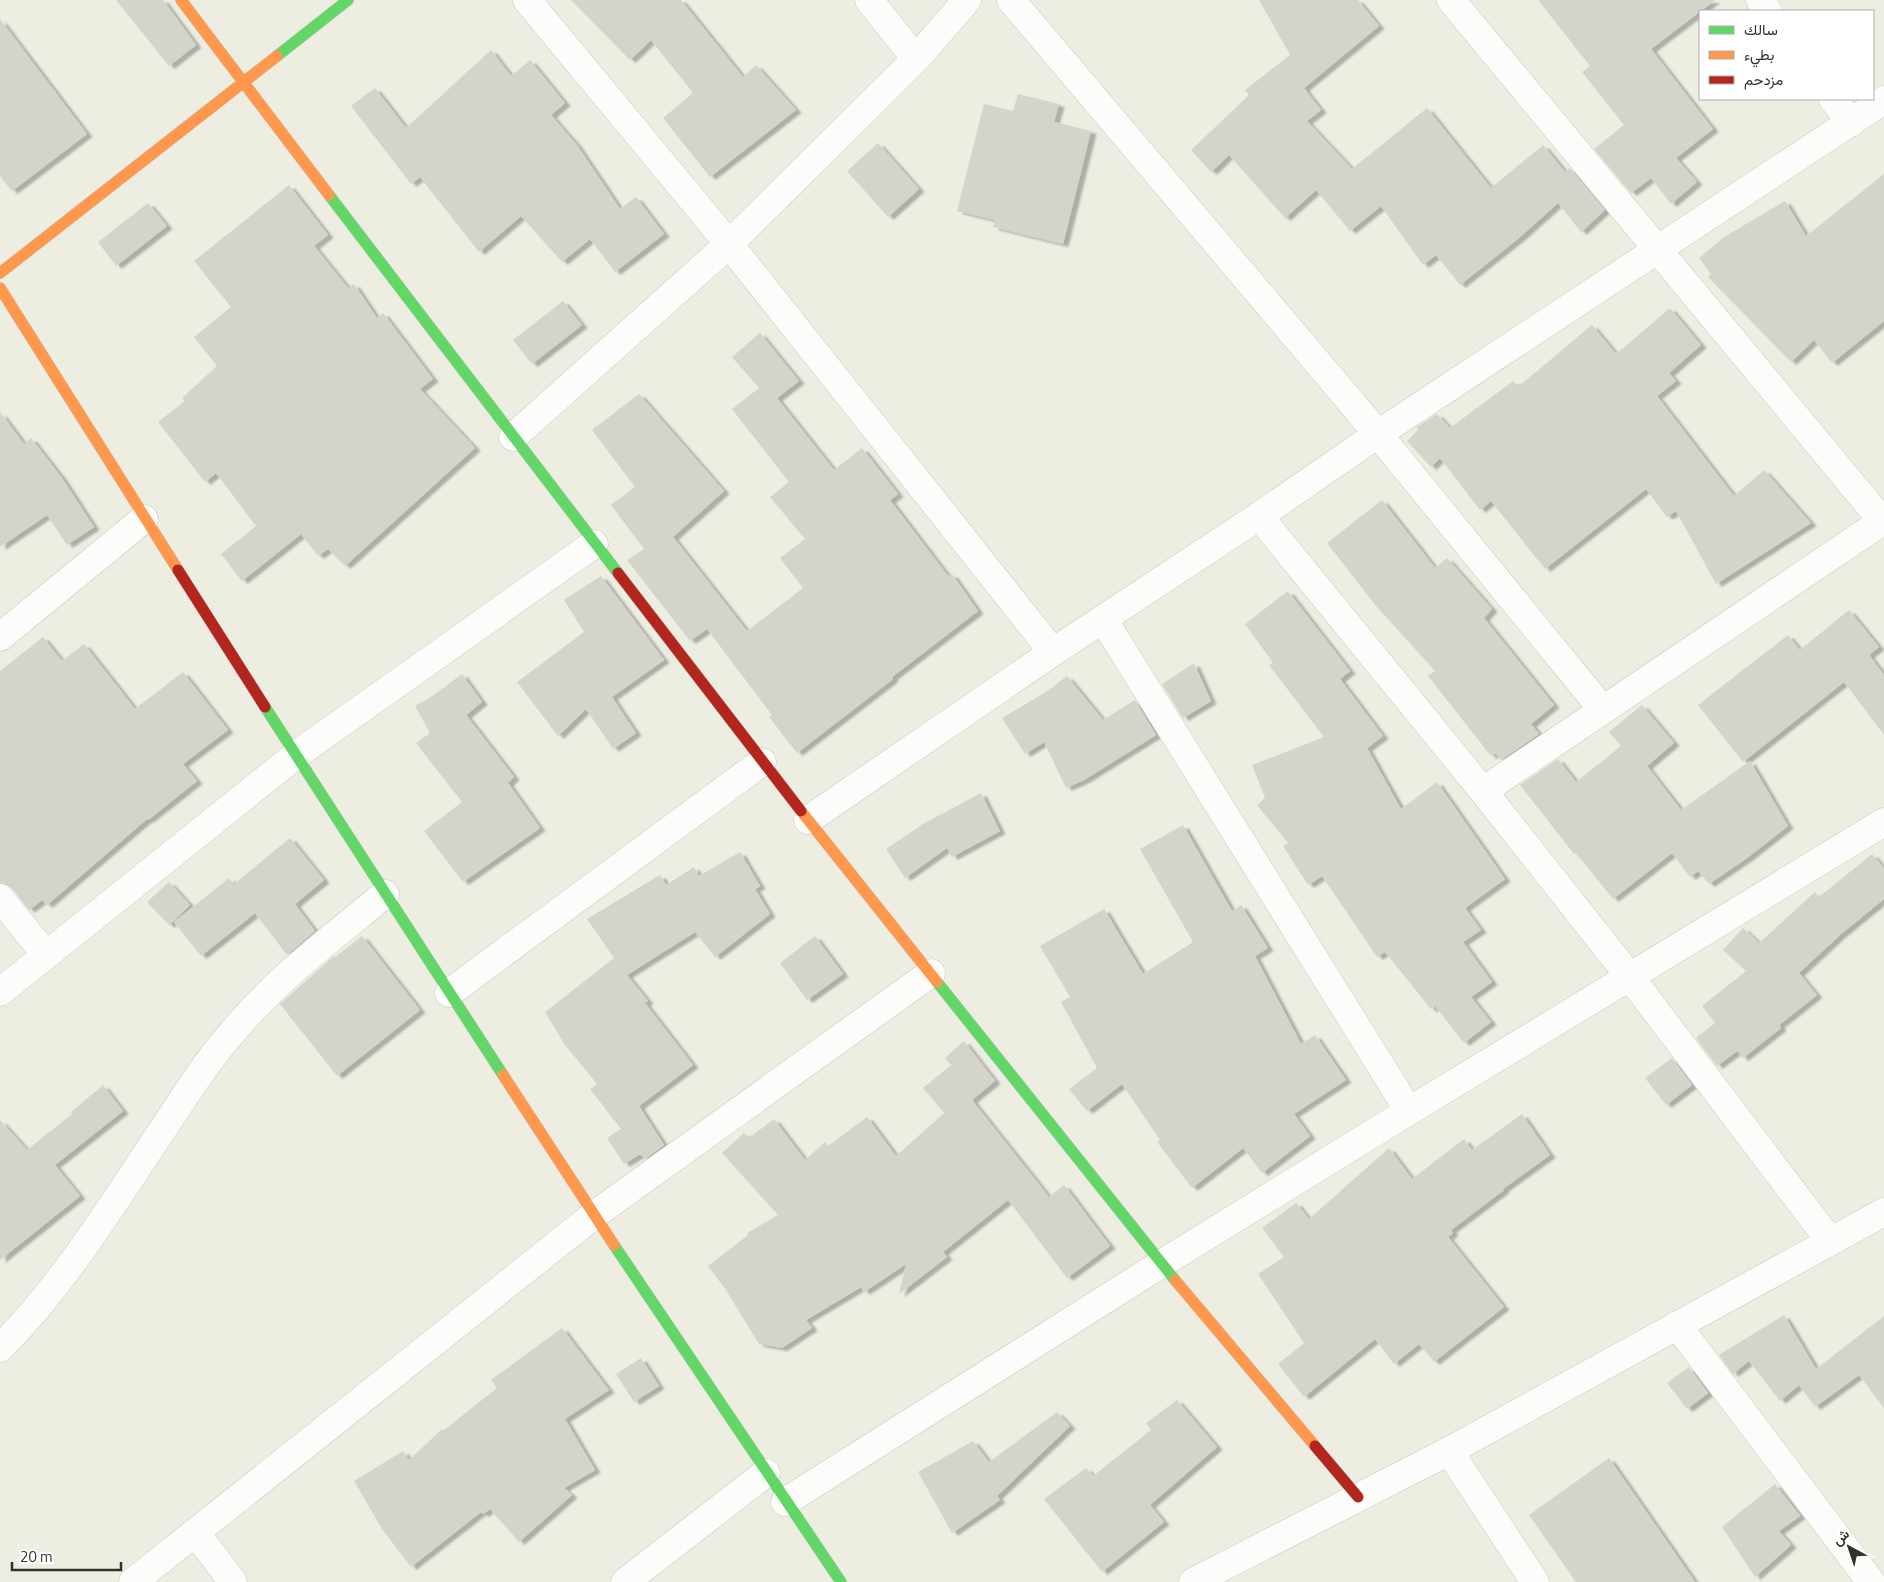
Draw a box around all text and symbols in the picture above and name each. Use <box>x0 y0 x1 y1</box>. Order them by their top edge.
legend <box>1699 10 1874 100</box>
text: سالك <box>1744 18 1778 41</box>
text: بطيء <box>1744 43 1774 68</box>
text: مزدحم <box>1744 68 1783 91</box>
north arrow <box>1824 1522 1874 1572</box>
text: ش <box>1827 1523 1854 1550</box>
scale bar <box>12 1540 121 1572</box>
text: 20 m <box>20 1545 53 1568</box>

